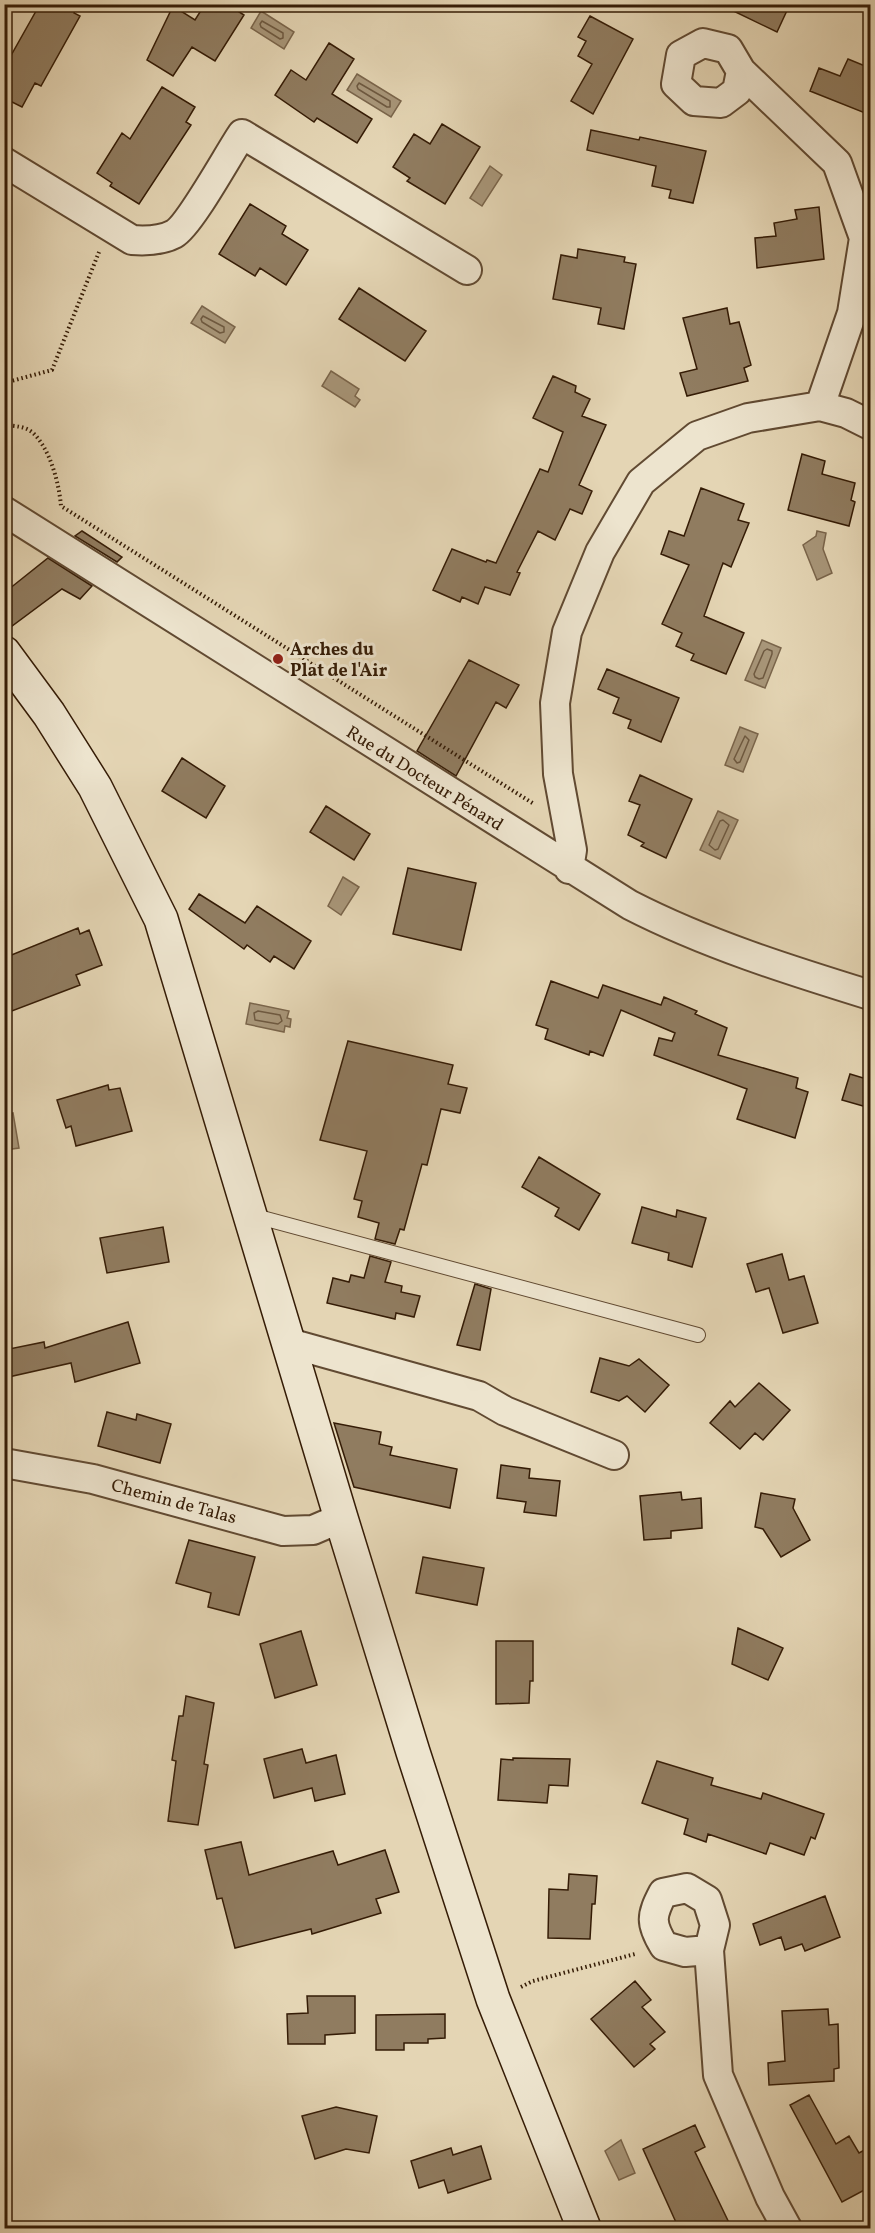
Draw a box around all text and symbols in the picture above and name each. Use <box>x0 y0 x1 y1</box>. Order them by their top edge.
place label: Arches du Plat de l'Air <box>290 638 388 684</box>
marker: Arches du Plat de l'Air <box>271 652 285 666</box>
street label: Rue du Docteur Pénard <box>341 721 508 838</box>
street label: Chemin de Talas <box>108 1474 239 1531</box>

